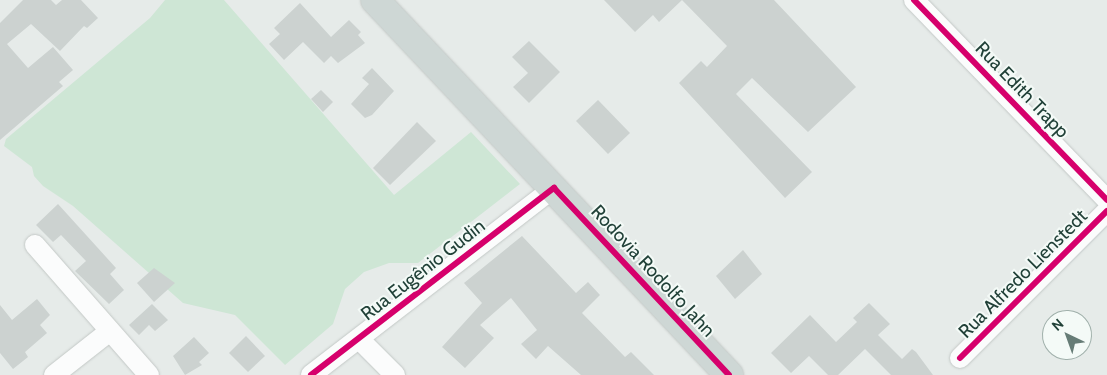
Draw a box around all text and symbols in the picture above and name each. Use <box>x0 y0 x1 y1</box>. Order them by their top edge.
street label: Rua Edith Trapp <box>970 37 1074 143</box>
street label: Rodovia Rodolfo Jahn <box>586 200 720 342</box>
street label: Rua Alfredo Lienstedt <box>954 205 1092 343</box>
street label: Rua Eugênio Gudin <box>356 215 490 325</box>
north arrow <box>1042 310 1092 360</box>
text: N <box>1048 315 1067 335</box>

